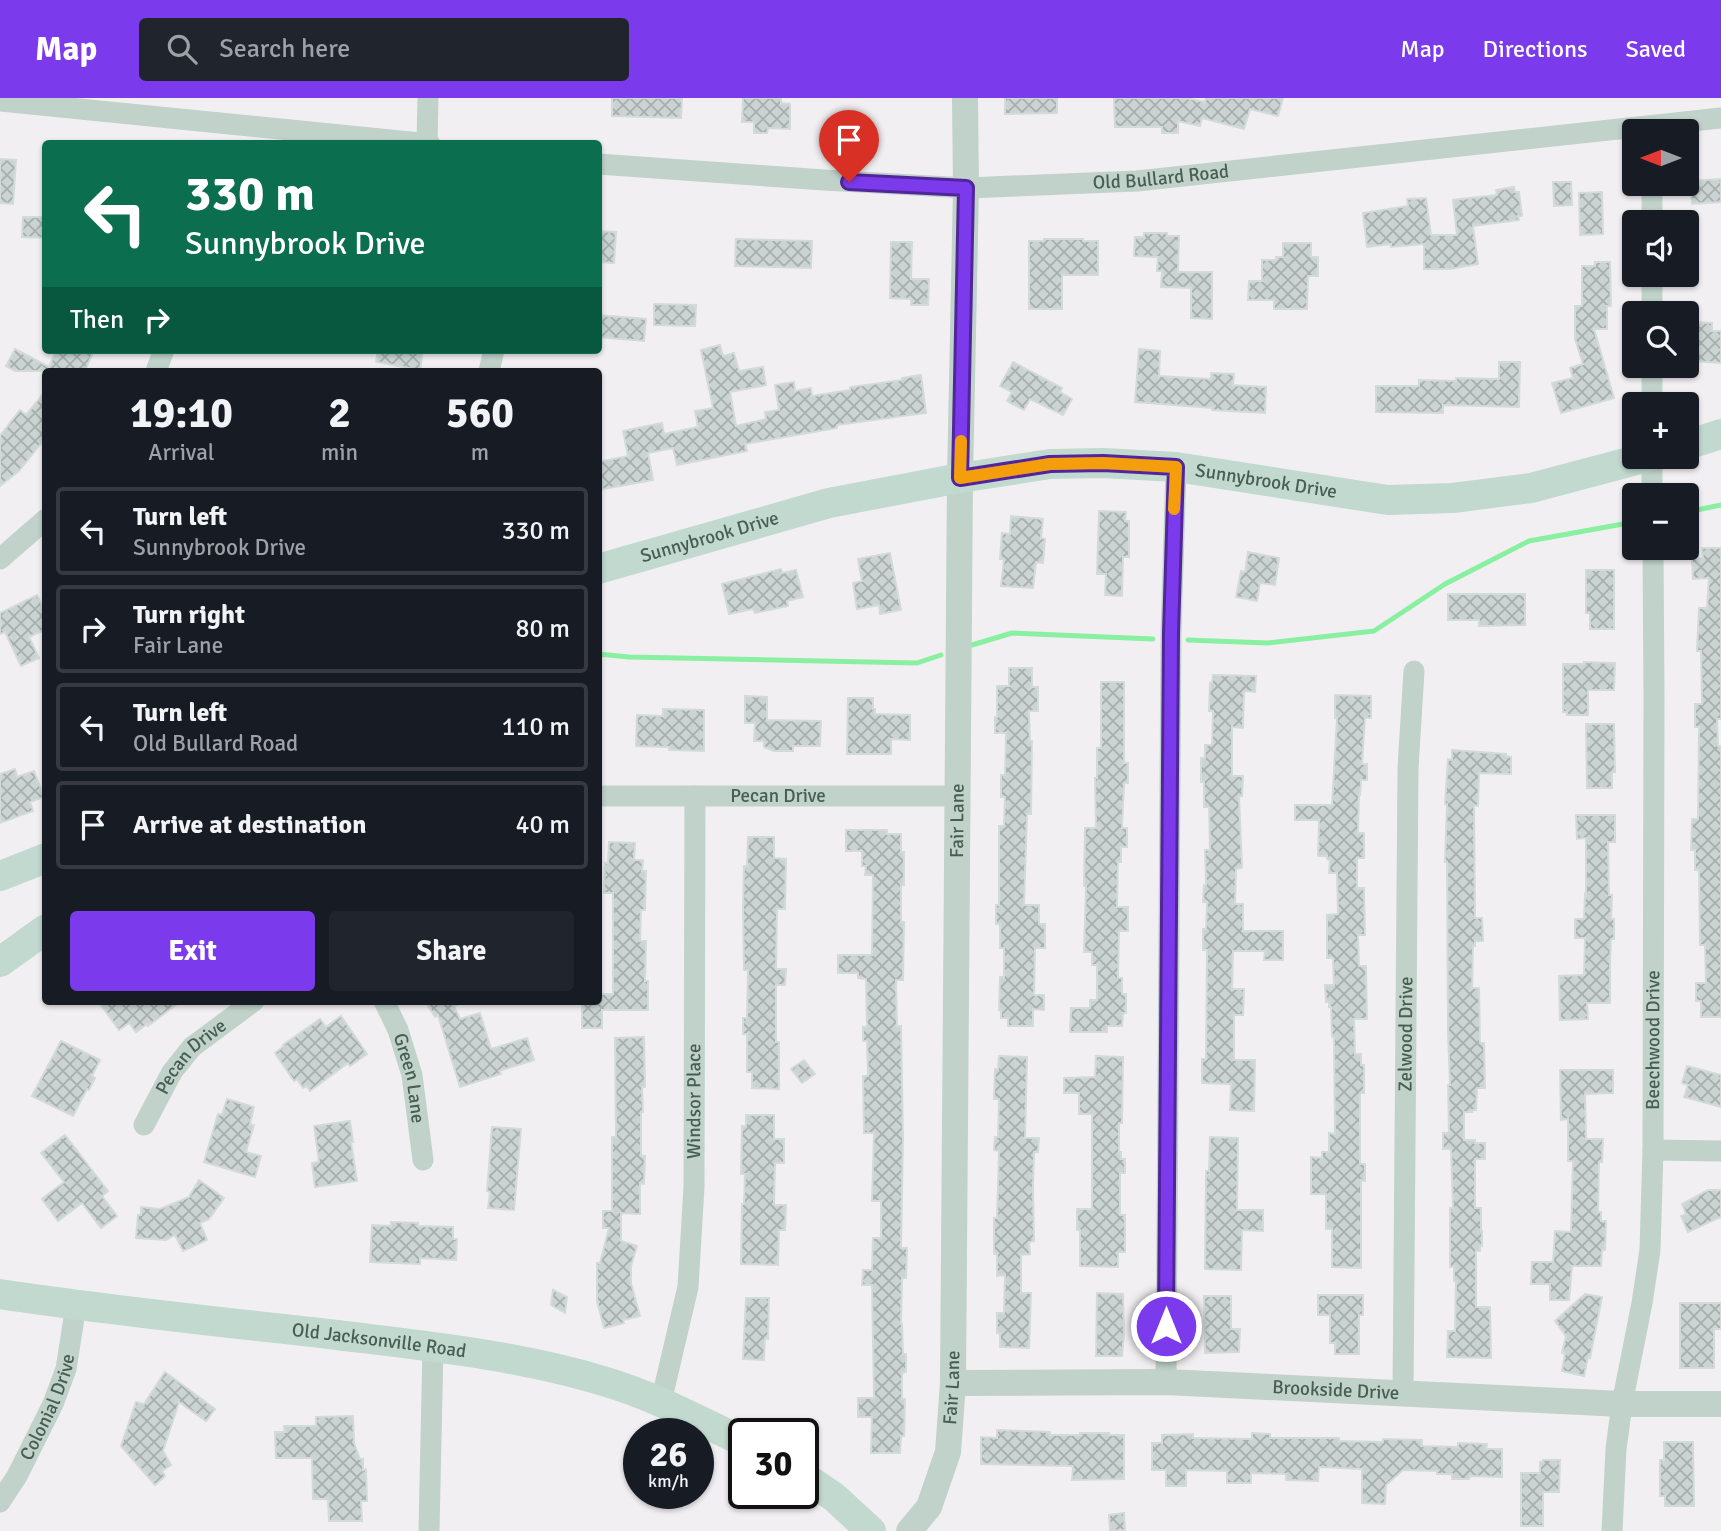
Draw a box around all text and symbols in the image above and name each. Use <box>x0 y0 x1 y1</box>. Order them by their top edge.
search box <box>139 18 629 81</box>
text: Map <box>35 29 97 70</box>
icon: search <box>163 30 201 68</box>
text: Search here <box>219 33 350 65</box>
text: Map <box>1400 34 1445 64</box>
text: Directions <box>1483 34 1588 64</box>
text: Saved <box>1626 34 1686 64</box>
pin <box>819 110 879 182</box>
north arrow <box>1622 119 1699 196</box>
map controls <box>1622 119 1699 560</box>
icon: arrive <box>830 121 868 159</box>
street label: Old Bullard Road <box>1092 159 1230 195</box>
text: 330 m <box>185 164 315 224</box>
icon: left <box>70 168 161 259</box>
button: sound <box>1622 210 1699 287</box>
text: Sunnybrook Drive <box>185 224 426 263</box>
icon: right <box>138 301 176 339</box>
button: search <box>1622 301 1699 378</box>
text: Then <box>70 304 124 336</box>
text: 19:10 <box>130 388 233 439</box>
text: 2 <box>328 388 351 439</box>
text: 560 <box>446 388 514 439</box>
button: + <box>1622 392 1699 469</box>
text: Arrival <box>148 438 215 467</box>
text: min <box>321 438 358 467</box>
text: m <box>471 438 489 467</box>
street label: Sunnybrook Drive <box>1194 458 1339 504</box>
button: − <box>1622 483 1699 560</box>
text: Turn left <box>133 501 227 533</box>
street label: Sunnybrook Drive <box>637 506 782 568</box>
icon: left <box>74 512 112 550</box>
text: 330 m <box>501 515 570 547</box>
text: Sunnybrook Drive <box>133 533 306 562</box>
text: Turn right <box>133 599 245 631</box>
icon: right <box>74 610 112 648</box>
text: 80 m <box>515 613 570 645</box>
text: Fair Lane <box>133 631 223 660</box>
text: Turn left <box>133 697 227 729</box>
icon: left <box>74 708 112 746</box>
text: 110 m <box>501 711 570 743</box>
text: Old Bullard Road <box>133 729 298 758</box>
street label: Fair Lane <box>945 783 970 858</box>
street label: Pecan Drive <box>730 784 826 808</box>
icon: arrive <box>74 806 112 844</box>
text: Arrive at destination <box>133 809 366 841</box>
text: 40 m <box>515 809 570 841</box>
button: Exit <box>70 911 315 991</box>
button: Share <box>329 911 574 991</box>
street label: Beechwood Drive <box>1641 970 1665 1110</box>
street label: Zelwood Drive <box>1393 976 1418 1092</box>
street label: Pecan Drive <box>150 1014 231 1099</box>
street label: Green Lane <box>388 1030 430 1125</box>
street label: Windsor Place <box>682 1044 706 1159</box>
position arrow <box>1129 1289 1203 1363</box>
street label: Old Jacksonville Road <box>291 1318 468 1363</box>
street label: Fair Lane <box>938 1350 965 1426</box>
street label: Colonial Drive <box>15 1352 80 1464</box>
street label: Brookside Drive <box>1272 1375 1400 1405</box>
speed limit sign: 30 <box>728 1418 819 1509</box>
text: 26 <box>650 1433 687 1476</box>
text: km/h <box>648 1470 689 1492</box>

